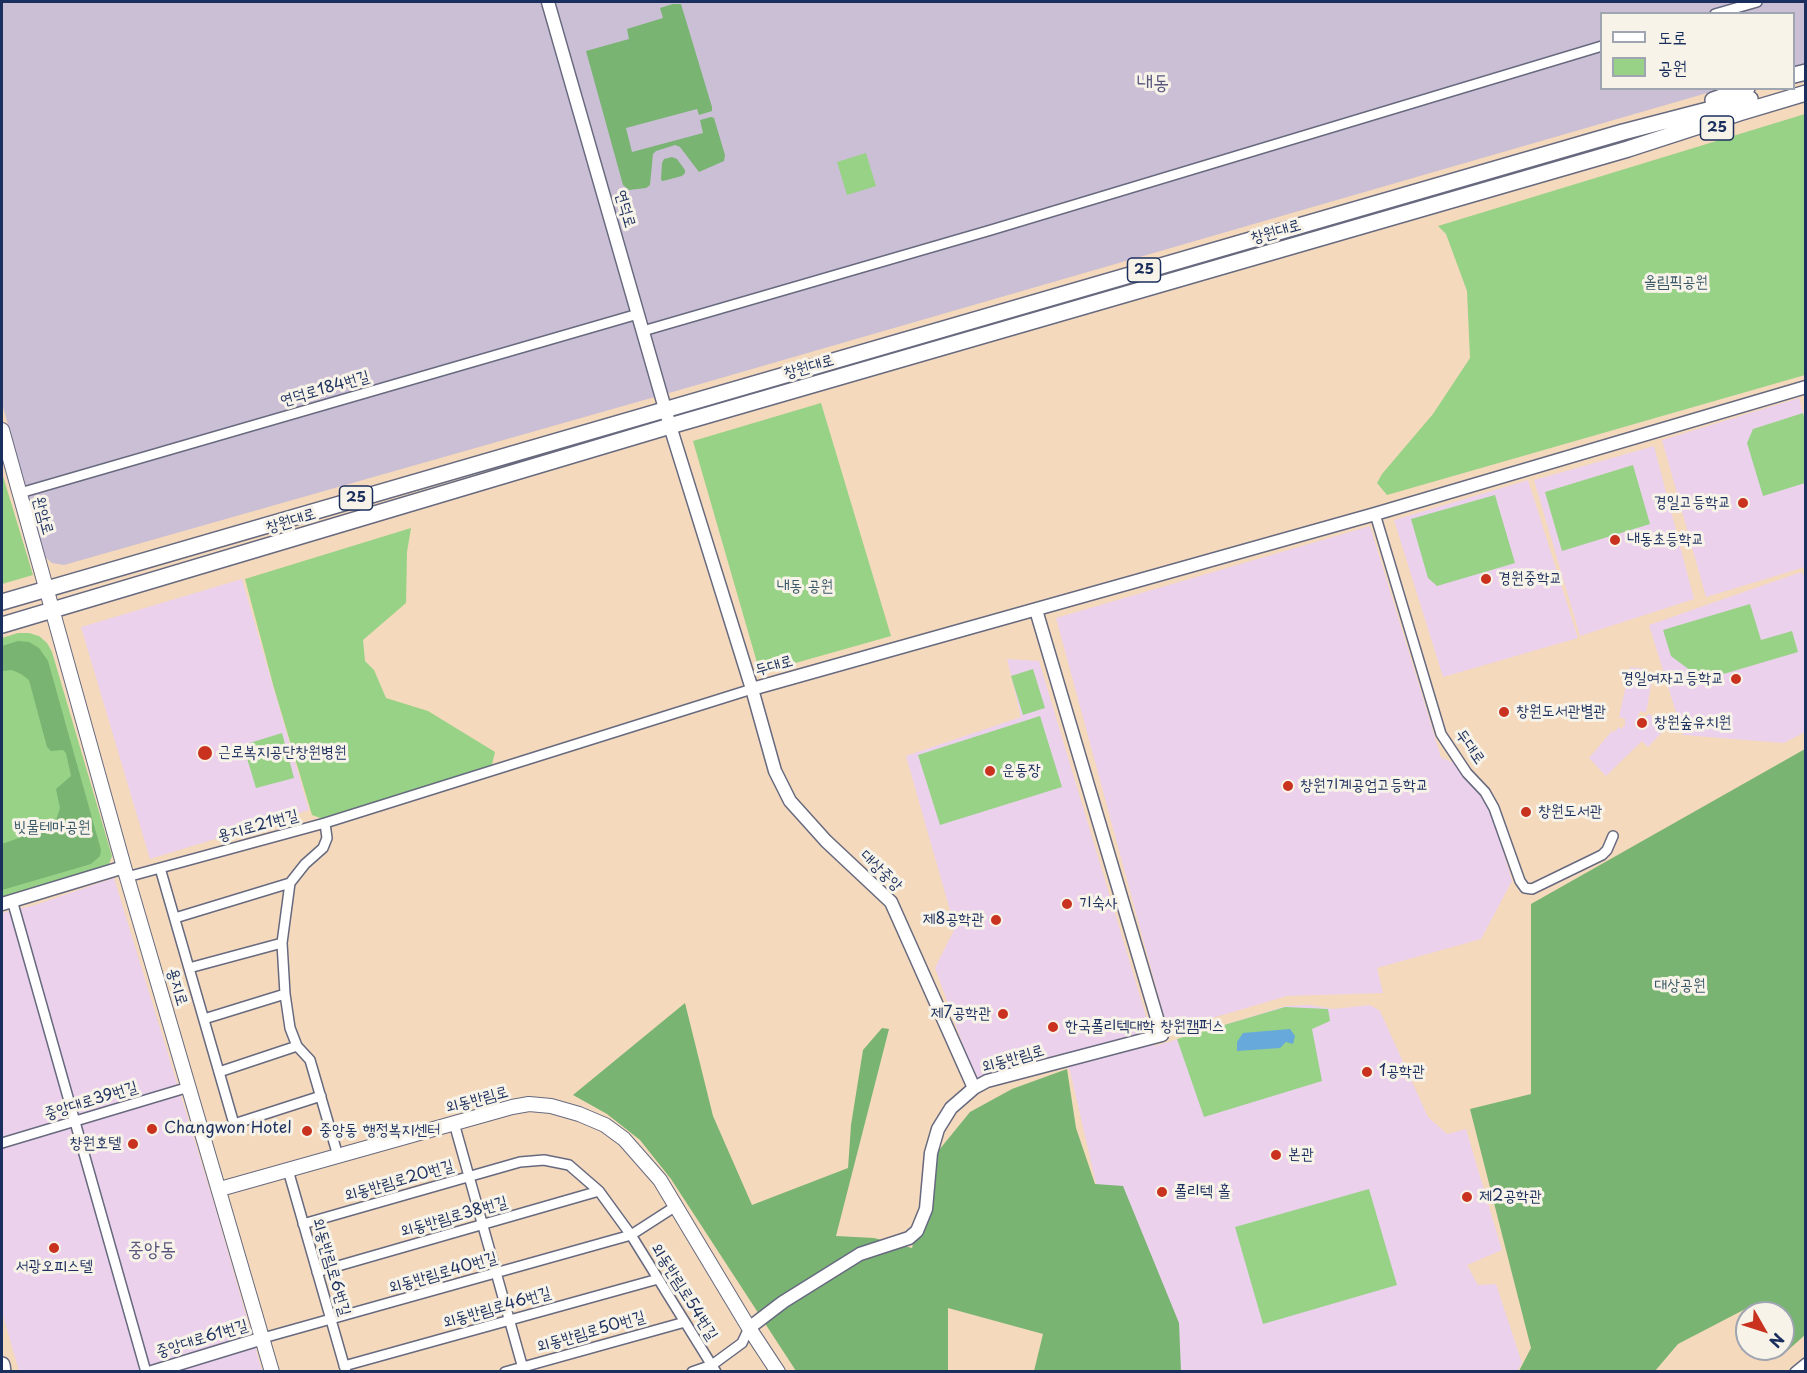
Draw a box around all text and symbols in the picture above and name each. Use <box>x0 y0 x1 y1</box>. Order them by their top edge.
legend <box>1600 12 1795 90</box>
text: 도로 <box>1658 23 1687 50</box>
text: 공원 <box>1658 53 1687 80</box>
district label: 내동 <box>1137 71 1169 95</box>
road number: 25 <box>1700 116 1734 140</box>
street label: 연덕로 <box>610 188 640 230</box>
street label: 창원대로 <box>1249 216 1303 248</box>
road number: 25 <box>1128 258 1160 282</box>
park label: 올림픽공원 <box>1644 273 1708 293</box>
street label: 창원대로 <box>782 351 836 383</box>
street label: 연덕로184번길 <box>278 367 372 411</box>
road number: 25 <box>340 486 372 510</box>
place label: 경일고등학교 <box>1654 493 1731 513</box>
street label: 완암로 <box>29 495 57 537</box>
marker: 경일고등학교 <box>1736 496 1750 510</box>
street label: 창원대로 <box>264 504 318 538</box>
place label: 내동초등학교 <box>1627 530 1704 550</box>
marker: 내동초등학교 <box>1608 533 1622 547</box>
place label: 경원중학교 <box>1498 569 1562 589</box>
marker: 경원중학교 <box>1479 572 1493 586</box>
park label: 내동 공원 <box>777 577 833 597</box>
street label: 두대로 <box>753 651 795 681</box>
place label: 경일여자고등학교 <box>1621 669 1724 689</box>
marker: 경일여자고등학교 <box>1729 672 1743 686</box>
place label: 창원도서관별관 <box>1516 702 1606 722</box>
marker: 창원도서관별관 <box>1497 705 1511 719</box>
place label: 창원숲유치원 <box>1654 713 1731 733</box>
marker: 창원숲유치원 <box>1635 716 1649 730</box>
street label: 두대로 <box>1451 726 1489 768</box>
place label: 근로복지공단창원병원 <box>218 743 347 763</box>
marker: 근로복지공단창원병원 <box>196 744 214 762</box>
place label: 운동장 <box>1002 761 1041 781</box>
marker: 운동장 <box>983 764 997 778</box>
place label: 창원기계공업고등학교 <box>1300 776 1429 796</box>
marker: 창원기계공업고등학교 <box>1281 779 1295 793</box>
place label: 창원도서관 <box>1538 802 1602 822</box>
marker: 창원도서관 <box>1519 805 1533 819</box>
street label: 용지로21번길 <box>215 806 301 846</box>
park label: 빗물테마공원 <box>13 818 91 838</box>
street label: 대상중앙 <box>856 846 906 896</box>
place label: 기숙사 <box>1079 894 1118 914</box>
marker: 기숙사 <box>1060 897 1074 911</box>
place label: 제8공학관 <box>923 910 984 930</box>
marker: 제8공학관 <box>989 913 1003 927</box>
street label: 용지로 <box>162 966 192 1008</box>
park label: 대상공원 <box>1654 976 1706 996</box>
place label: 제7공학관 <box>930 1004 991 1024</box>
marker: 제7공학관 <box>996 1007 1010 1021</box>
place label: 한국폴리텍대학 창원캠퍼스 <box>1065 1017 1225 1037</box>
marker: 한국폴리텍대학 창원캠퍼스 <box>1046 1020 1060 1034</box>
street label: 외동반림로 <box>979 1041 1047 1077</box>
place label: 1공학관 <box>1379 1062 1425 1082</box>
marker: 1공학관 <box>1360 1065 1374 1079</box>
street label: 중앙대로39번길 <box>42 1078 140 1124</box>
street label: 외동반림로 <box>443 1082 511 1118</box>
place label: Changwon Hotel <box>164 1119 291 1139</box>
place label: 중앙동 행정복지센터 <box>319 1121 440 1141</box>
marker: Changwon Hotel <box>145 1122 159 1136</box>
marker: 중앙동 행정복지센터 <box>300 1124 314 1138</box>
place label: 창원호텔 <box>70 1134 121 1154</box>
marker: 창원호텔 <box>126 1137 140 1151</box>
place label: 본관 <box>1288 1145 1314 1165</box>
marker: 본관 <box>1269 1148 1283 1162</box>
street label: 외동반림로20번길 <box>342 1156 456 1206</box>
place label: 폴리텍 홀 <box>1174 1182 1231 1202</box>
marker: 폴리텍 홀 <box>1155 1185 1169 1199</box>
place label: 제2공학관 <box>1479 1187 1542 1207</box>
marker: 제2공학관 <box>1460 1190 1474 1204</box>
street label: 외동반림로38번길 <box>398 1193 510 1241</box>
street label: 외동반림로6번길 <box>308 1216 354 1318</box>
district label: 중앙동 <box>128 1238 176 1262</box>
street label: 외동반림로54번길 <box>646 1240 722 1344</box>
marker: 서광오피스텔 <box>47 1241 61 1255</box>
street label: 외동반림로40번길 <box>386 1248 500 1298</box>
place label: 서광오피스텔 <box>15 1257 93 1277</box>
street label: 외동반림로46번길 <box>441 1283 553 1333</box>
north arrow <box>1735 1301 1795 1361</box>
street label: 외동반림로50번길 <box>535 1307 647 1357</box>
street label: 중앙대로61번길 <box>154 1316 250 1362</box>
text: N <box>1764 1329 1791 1354</box>

